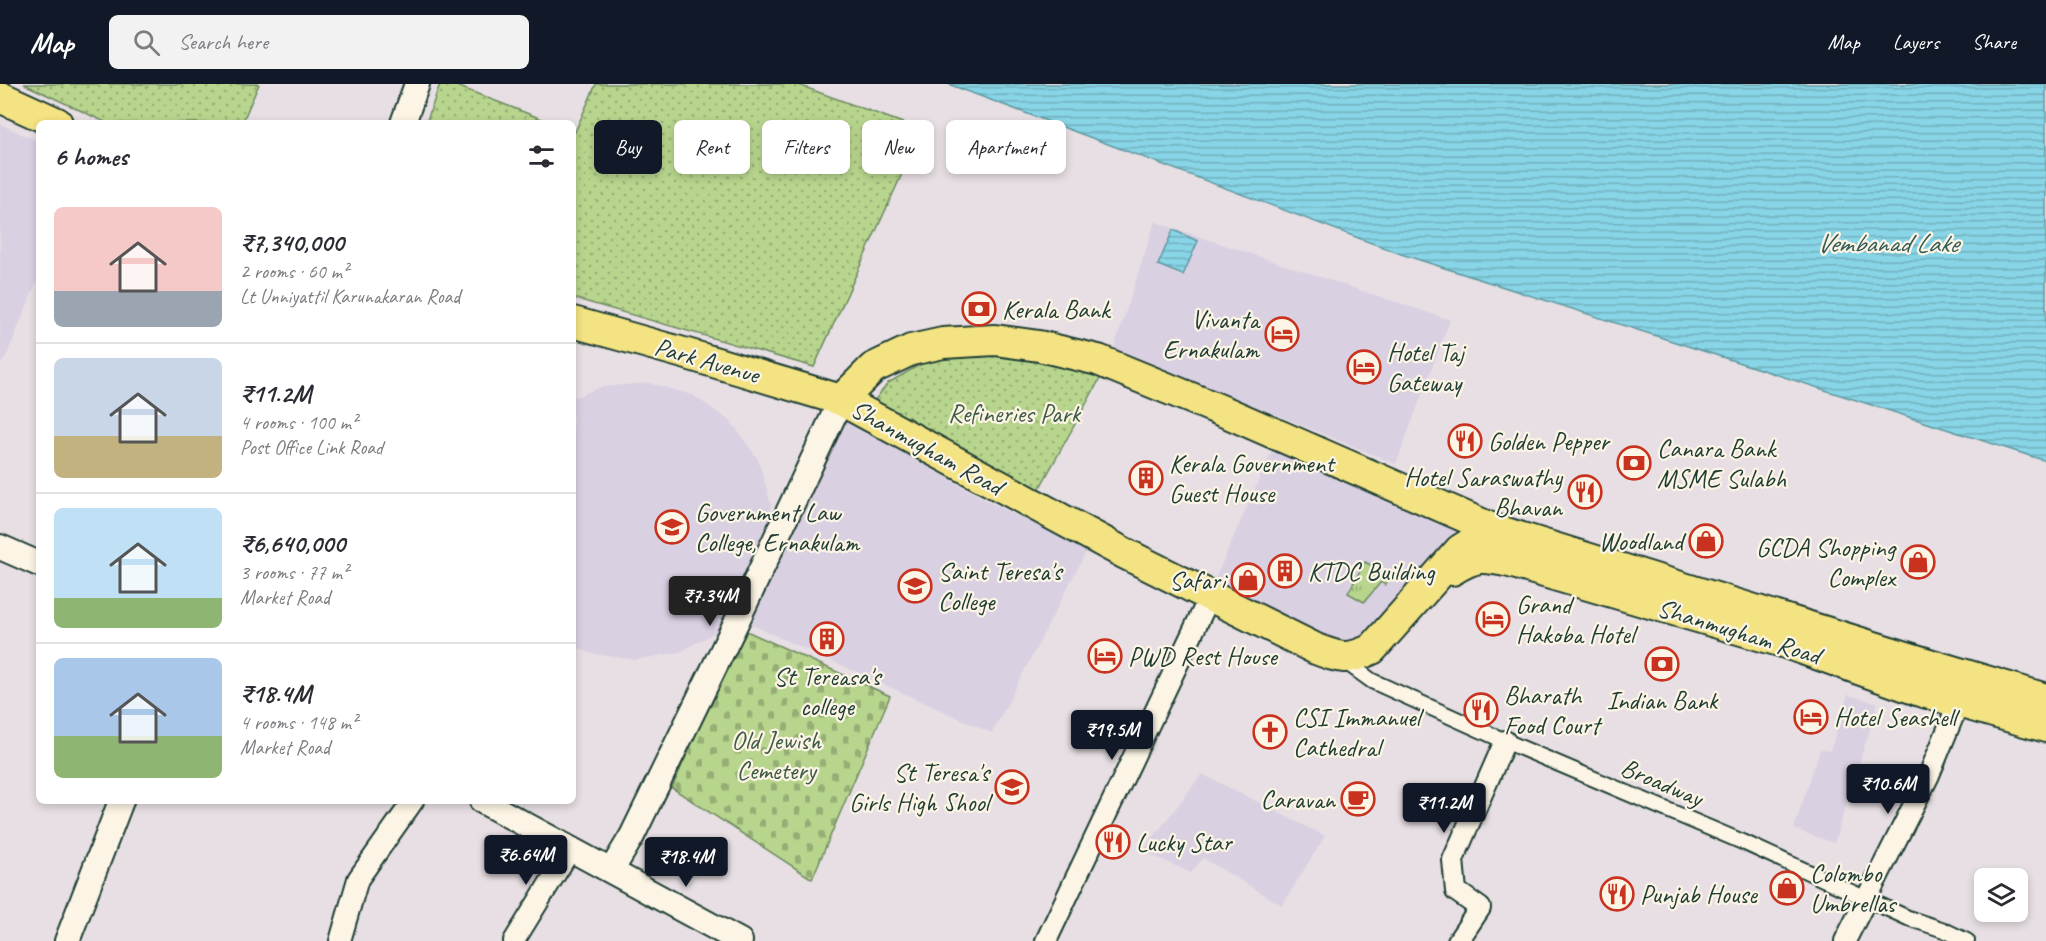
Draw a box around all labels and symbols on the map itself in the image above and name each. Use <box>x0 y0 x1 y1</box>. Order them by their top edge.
water label: Vembanad Lake <box>1816 226 1962 260</box>
bank icon: Kerala Bank <box>961 291 997 327</box>
place label: Kerala Bank <box>1002 293 1112 326</box>
place label: Vivanta Ernakulam <box>1163 303 1261 366</box>
hotel icon: Vivanta Ernakulam <box>1264 316 1300 352</box>
street label: Park Avenue <box>651 330 765 392</box>
place label: Hotel Taj Gateway <box>1387 336 1467 399</box>
hotel icon: Hotel Taj Gateway <box>1346 349 1382 385</box>
street label: Shanmugham Road <box>845 392 1012 505</box>
park label: Refineries Park <box>948 397 1082 430</box>
restaurant icon: Golden Pepper <box>1447 423 1483 459</box>
place label: Golden Pepper <box>1488 425 1612 458</box>
place label: Canara Bank MSME Sulabh <box>1657 432 1787 495</box>
bank icon: Canara Bank MSME Sulabh <box>1616 445 1652 481</box>
place label: Kerala Government Guest House <box>1169 447 1336 510</box>
building icon: Kerala Government Guest House <box>1128 460 1164 496</box>
place label: Hotel Saraswathy Bhavan <box>1404 461 1564 524</box>
restaurant icon: Hotel Saraswathy Bhavan <box>1567 474 1603 510</box>
place label: Government Law College, Ernakulam <box>695 496 861 559</box>
school or university icon: Government Law College, Ernakulam <box>654 509 690 545</box>
shop icon: Woodland <box>1688 523 1724 559</box>
place label: Woodland <box>1599 525 1687 558</box>
place label: GCDA Shopping Complex <box>1756 531 1897 594</box>
shop icon: GCDA Shopping Complex <box>1900 544 1936 580</box>
building icon: KTDC Building <box>1267 553 1303 589</box>
place label: Saint Teresa's College <box>938 555 1063 618</box>
place label: KTDC Building <box>1308 555 1436 588</box>
shop icon: Safari <box>1230 562 1266 598</box>
place label: Safari <box>1169 564 1228 597</box>
school or university icon: Saint Teresa's College <box>897 568 933 604</box>
pin: ₹7.34M <box>661 576 759 627</box>
place label: Grand Hakoba Hotel <box>1516 588 1639 651</box>
street label: Shanmugham Road <box>1653 591 1828 673</box>
hotel icon: Grand Hakoba Hotel <box>1475 601 1511 637</box>
building icon: St Tereasa's college <box>809 621 845 657</box>
hotel icon: PWD Rest House <box>1087 638 1123 674</box>
place label: PWD Rest House <box>1128 640 1279 673</box>
bank icon: Indian Bank <box>1644 646 1680 682</box>
place label: St Tereasa's college <box>774 660 883 723</box>
place label: Bharath Food Court <box>1504 679 1603 742</box>
place label: Indian Bank <box>1607 684 1719 717</box>
restaurant icon: Bharath Food Court <box>1463 692 1499 728</box>
hotel icon: Hotel Seashell <box>1793 699 1829 735</box>
place label: CSI Immanuel Cathedral <box>1293 701 1425 764</box>
place label: Hotel Seashell <box>1834 701 1961 734</box>
pin: ₹19.5M <box>1063 710 1161 761</box>
church icon: CSI Immanuel Cathedral <box>1252 714 1288 750</box>
park label: Old Jewish Cemetery <box>731 724 822 787</box>
street label: Broadway <box>1616 751 1710 815</box>
place label: St Teresa's Girls High Shool <box>849 756 994 819</box>
pin: ₹10.6M <box>1839 764 1937 815</box>
school or university icon: St Teresa's Girls High Shool <box>994 769 1030 805</box>
cafe icon: Caravan <box>1340 781 1376 817</box>
place label: Caravan <box>1261 783 1336 816</box>
pin: ₹11.2M <box>1395 783 1493 834</box>
restaurant icon: Lucky Star <box>1095 824 1131 860</box>
place label: Lucky Star <box>1136 826 1233 859</box>
pin: ₹6.64M <box>477 835 575 886</box>
pin: ₹18.4M <box>637 837 735 888</box>
place label: Colombo Umbrellas <box>1810 857 1897 920</box>
shop icon: Colombo Umbrellas <box>1769 870 1805 906</box>
restaurant icon: Punjab House <box>1599 876 1635 912</box>
place label: Punjab House <box>1640 878 1758 911</box>

